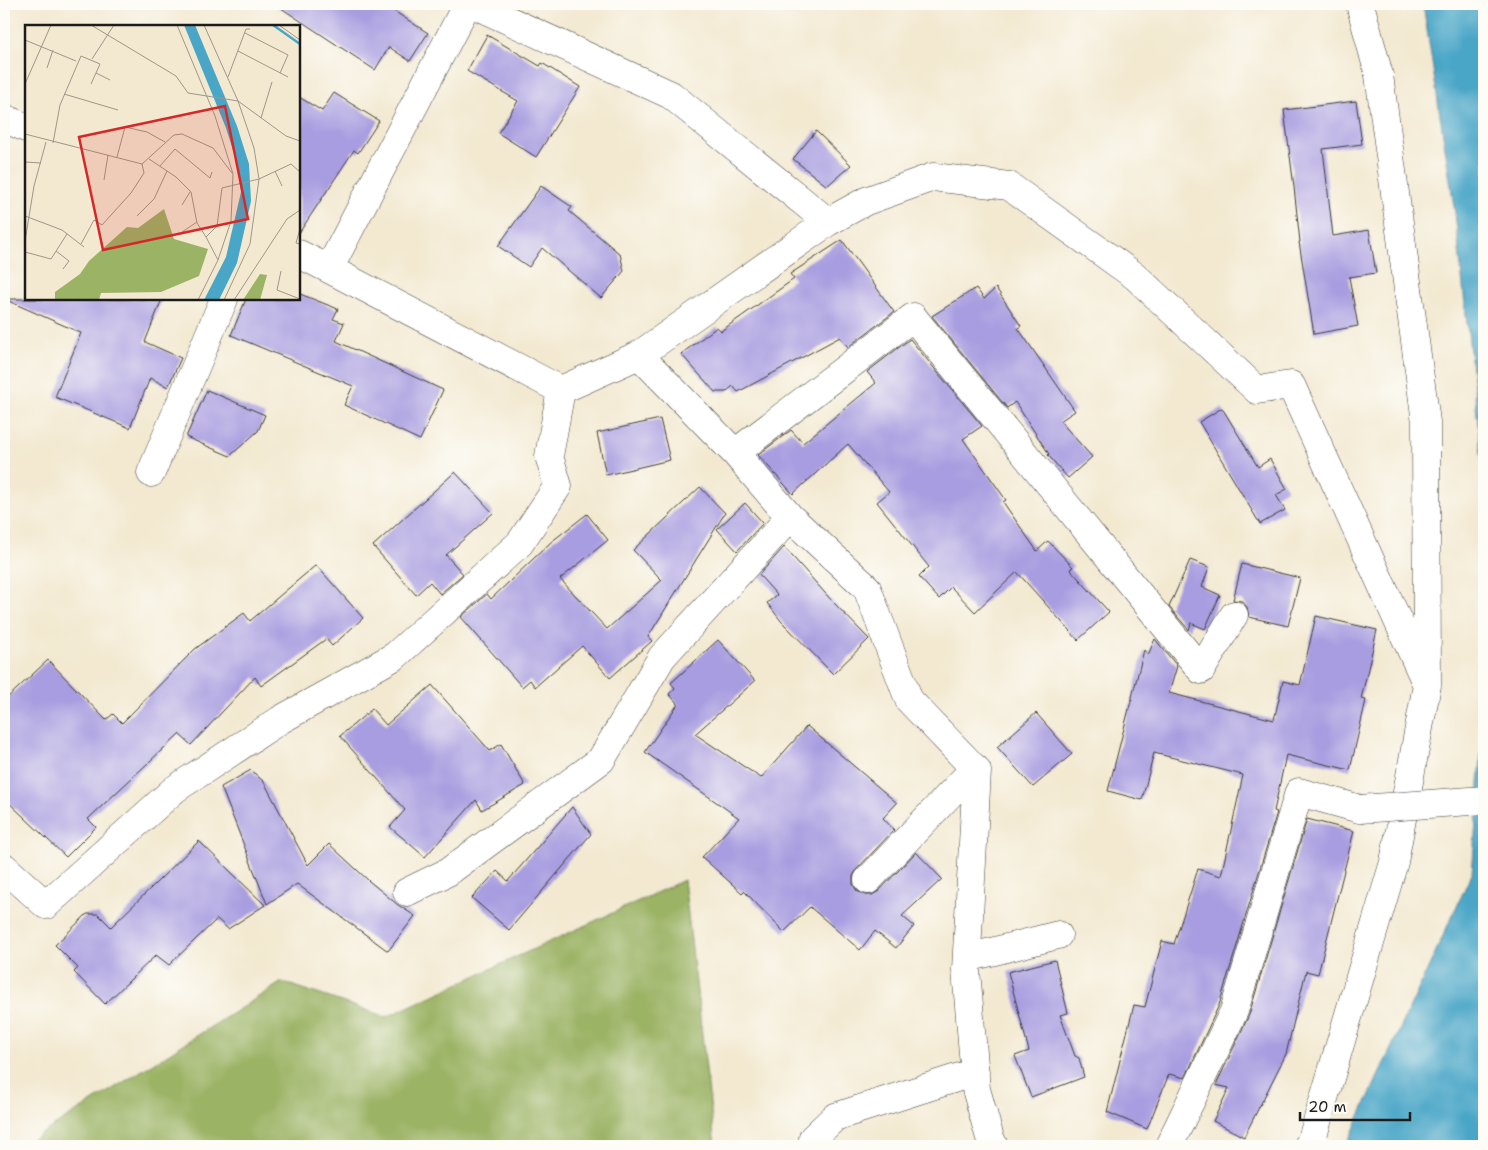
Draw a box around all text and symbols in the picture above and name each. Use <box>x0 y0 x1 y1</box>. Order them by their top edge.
inset map <box>25 25 300 300</box>
scale bar <box>1300 1090 1410 1122</box>
text: 20 m <box>1308 1097 1347 1117</box>

